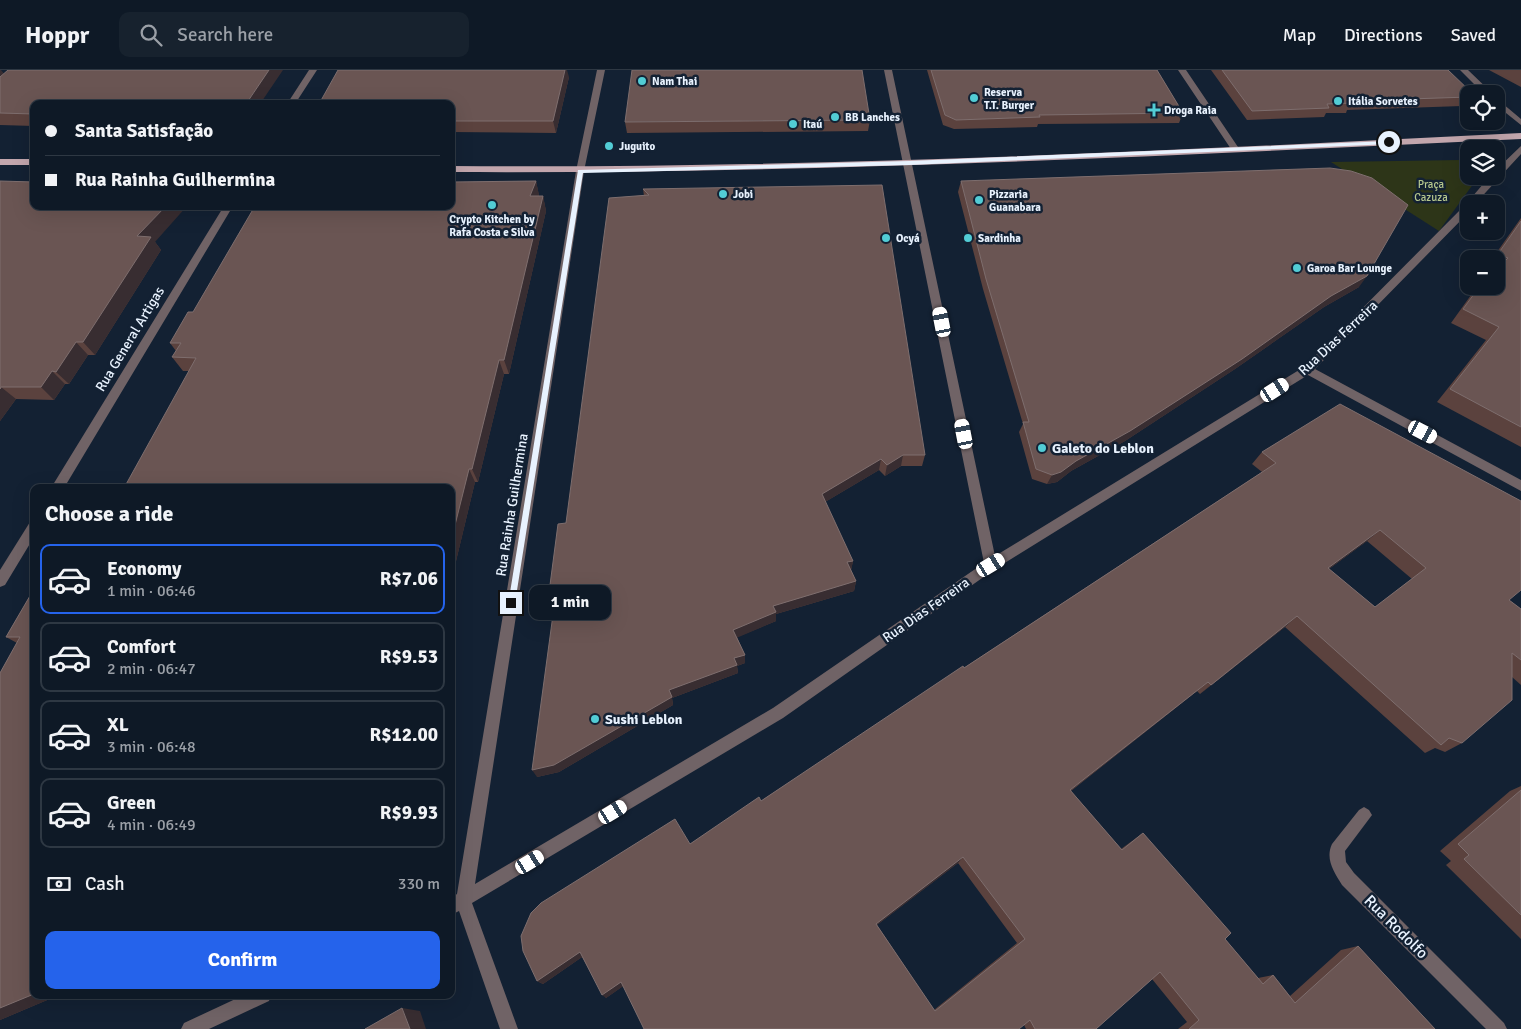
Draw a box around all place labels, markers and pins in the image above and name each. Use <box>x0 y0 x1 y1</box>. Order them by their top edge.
marker: Nam Thai <box>636 75 648 87</box>
place label: Nam Thai <box>652 75 697 88</box>
place label: Reserva T.T. Burger <box>984 86 1035 112</box>
marker: Reserva T.T. Burger <box>968 92 980 104</box>
marker: Itália Sorvetes <box>1332 95 1344 107</box>
place label: Itália Sorvetes <box>1348 95 1418 108</box>
marker: Droga Raia <box>1148 104 1160 116</box>
place label: Droga Raia <box>1164 104 1217 117</box>
marker: BB Lanches <box>829 111 841 123</box>
place label: BB Lanches <box>845 111 900 124</box>
marker: Itaú <box>787 118 799 130</box>
place label: Itaú <box>803 118 822 131</box>
marker: Juguito <box>603 140 615 152</box>
place label: Juguito <box>619 140 655 153</box>
marker: Jobi <box>717 188 729 200</box>
place label: Jobi <box>733 188 753 201</box>
place label: Pizzaria Guanabara <box>989 188 1041 214</box>
marker: Pizzaria Guanabara <box>973 194 985 206</box>
marker: Crypto Kitchen by Rafa Costa e Silva <box>486 199 498 211</box>
place label: Crypto Kitchen by Rafa Costa e Silva <box>449 213 535 239</box>
marker: Ocyá <box>880 232 892 244</box>
place label: Ocyá <box>896 232 920 245</box>
marker: Sardinha <box>962 232 974 244</box>
place label: Sardinha <box>978 232 1021 245</box>
marker: Garoa Bar Lounge <box>1291 262 1303 274</box>
place label: Garoa Bar Lounge <box>1307 262 1392 275</box>
place label: Galeto do Leblon <box>1052 440 1154 457</box>
marker: Galeto do Leblon <box>1036 442 1048 454</box>
place label: Sushi Leblon <box>605 711 683 728</box>
marker: Sushi Leblon <box>589 713 601 725</box>

